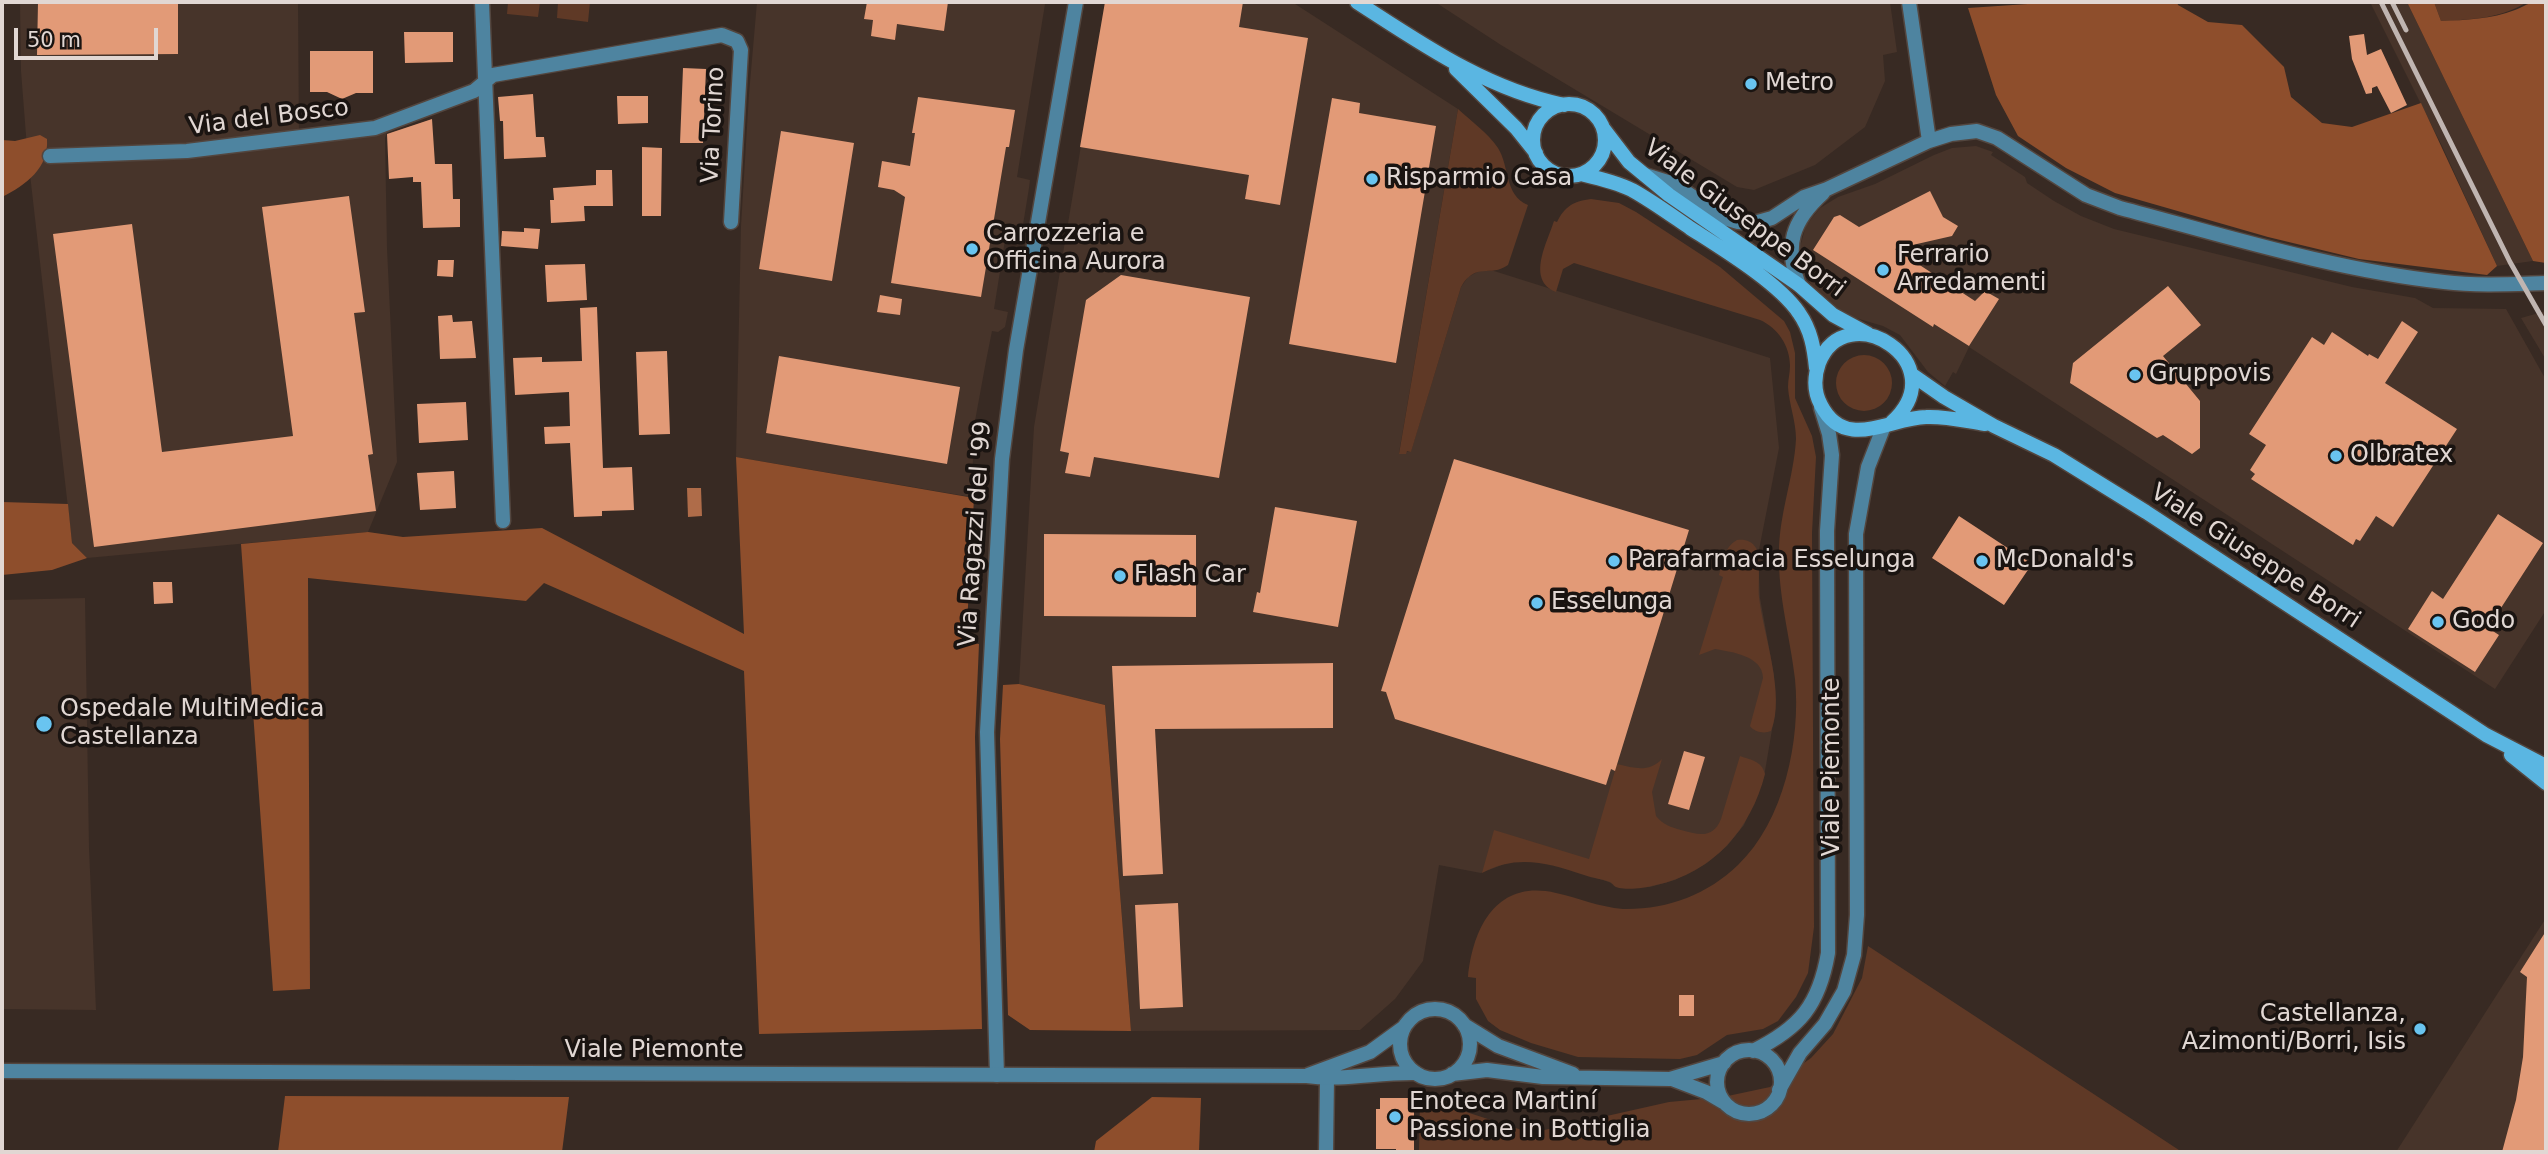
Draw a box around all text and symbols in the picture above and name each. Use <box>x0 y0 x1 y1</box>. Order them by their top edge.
scale bar <box>18 14 161 58</box>
text: 50 m <box>27 28 81 52</box>
street label: Via Torino <box>697 66 731 184</box>
place label: Metro <box>1765 70 1834 98</box>
marker: Metro <box>1743 76 1759 92</box>
street label: Via del Bosco <box>187 94 351 142</box>
street label: Viale Giuseppe Borri <box>1638 134 1850 304</box>
place label: Risparmio Casa <box>1386 165 1572 193</box>
marker: Risparmio Casa <box>1364 171 1380 187</box>
place label: Carrozzeria e Officina Aurora <box>986 221 1166 277</box>
marker: Carrozzeria e Officina Aurora <box>964 241 980 257</box>
place label: Ferrario Arredamenti <box>1897 242 2046 298</box>
marker: Ferrario Arredamenti <box>1875 262 1891 278</box>
place label: Gruppovis <box>2149 361 2271 389</box>
marker: Gruppovis <box>2127 367 2143 383</box>
street label: Via Ragazzi del '99 <box>954 420 998 648</box>
place label: Olbratex <box>2350 442 2453 470</box>
marker: Olbratex <box>2328 448 2344 464</box>
street label: Viale Giuseppe Borri <box>2145 478 2365 636</box>
place label: Parafarmacia Esselunga <box>1628 547 1916 575</box>
place label: McDonald's <box>1996 547 2134 575</box>
marker: Parafarmacia Esselunga <box>1606 553 1622 569</box>
marker: McDonald's <box>1974 553 1990 569</box>
place label: Flash Car <box>1134 562 1246 590</box>
marker: Flash Car <box>1112 568 1128 584</box>
place label: Esselunga <box>1551 589 1673 617</box>
marker: Esselunga <box>1529 595 1545 611</box>
place label: Godo <box>2452 608 2515 636</box>
marker: Godo <box>2430 614 2446 630</box>
street label: Viale Piemonte <box>1819 677 1847 857</box>
place label: Ospedale MultiMedica Castellanza <box>60 696 324 752</box>
marker: Ospedale MultiMedica Castellanza <box>34 714 54 734</box>
place label: Castellanza, Azimonti/Borri, Isis <box>2182 1001 2406 1057</box>
marker: Castellanza, Azimonti/Borri, Isis <box>2412 1021 2428 1037</box>
street label: Viale Piemonte <box>564 1037 744 1065</box>
place label: Enoteca Martiní Passione in Bottiglia <box>1409 1089 1650 1145</box>
marker: Enoteca Martiní Passione in Bottiglia <box>1387 1109 1403 1125</box>

